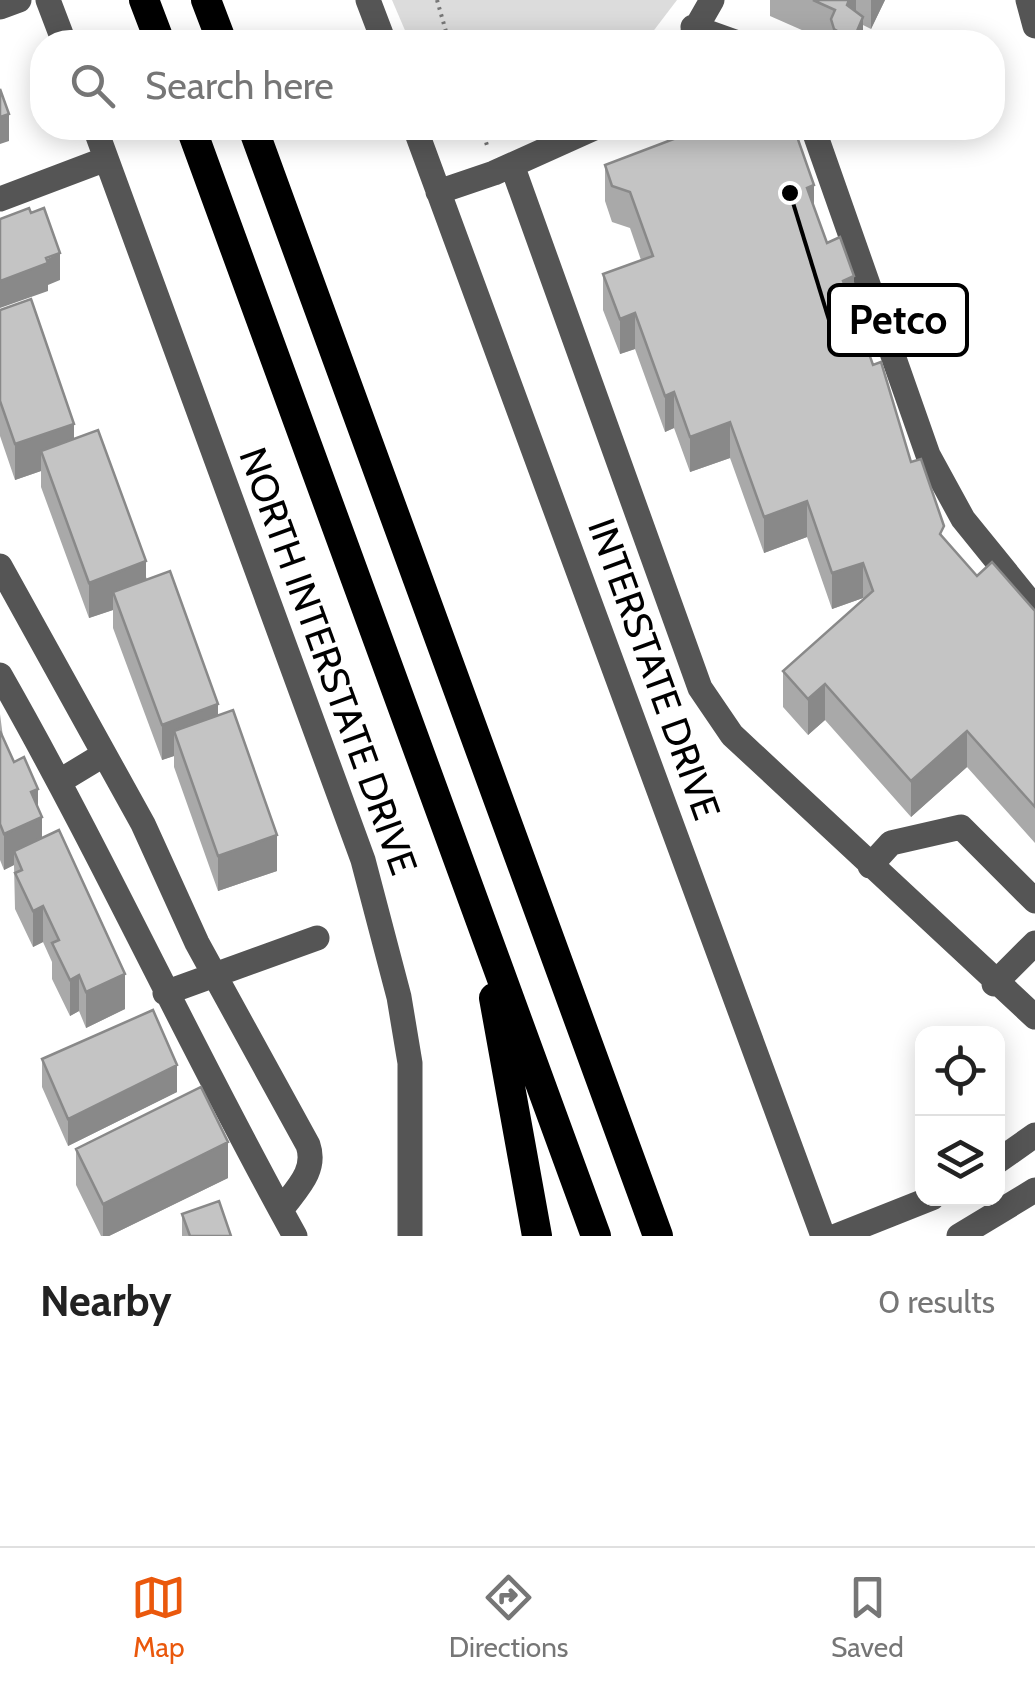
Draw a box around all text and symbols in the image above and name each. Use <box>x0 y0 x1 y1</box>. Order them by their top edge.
search box <box>30 30 1005 140</box>
icon: search <box>65 58 120 113</box>
text: Search here <box>145 62 334 109</box>
callout: Petco <box>829 285 967 355</box>
text: Petco <box>849 295 947 344</box>
street label: NORTH INTERSTATE DRIVE <box>229 441 428 881</box>
street label: INTERSTATE DRIVE <box>578 512 731 826</box>
map controls <box>915 1026 1005 1206</box>
button: locate <box>915 1026 1005 1116</box>
button: layers <box>915 1116 1005 1206</box>
text: Nearby <box>40 1275 172 1327</box>
text: 0 results <box>878 1282 995 1321</box>
tab: Map <box>131 1570 186 1664</box>
tab: Directions <box>449 1570 568 1664</box>
tab: Saved <box>831 1570 904 1664</box>

